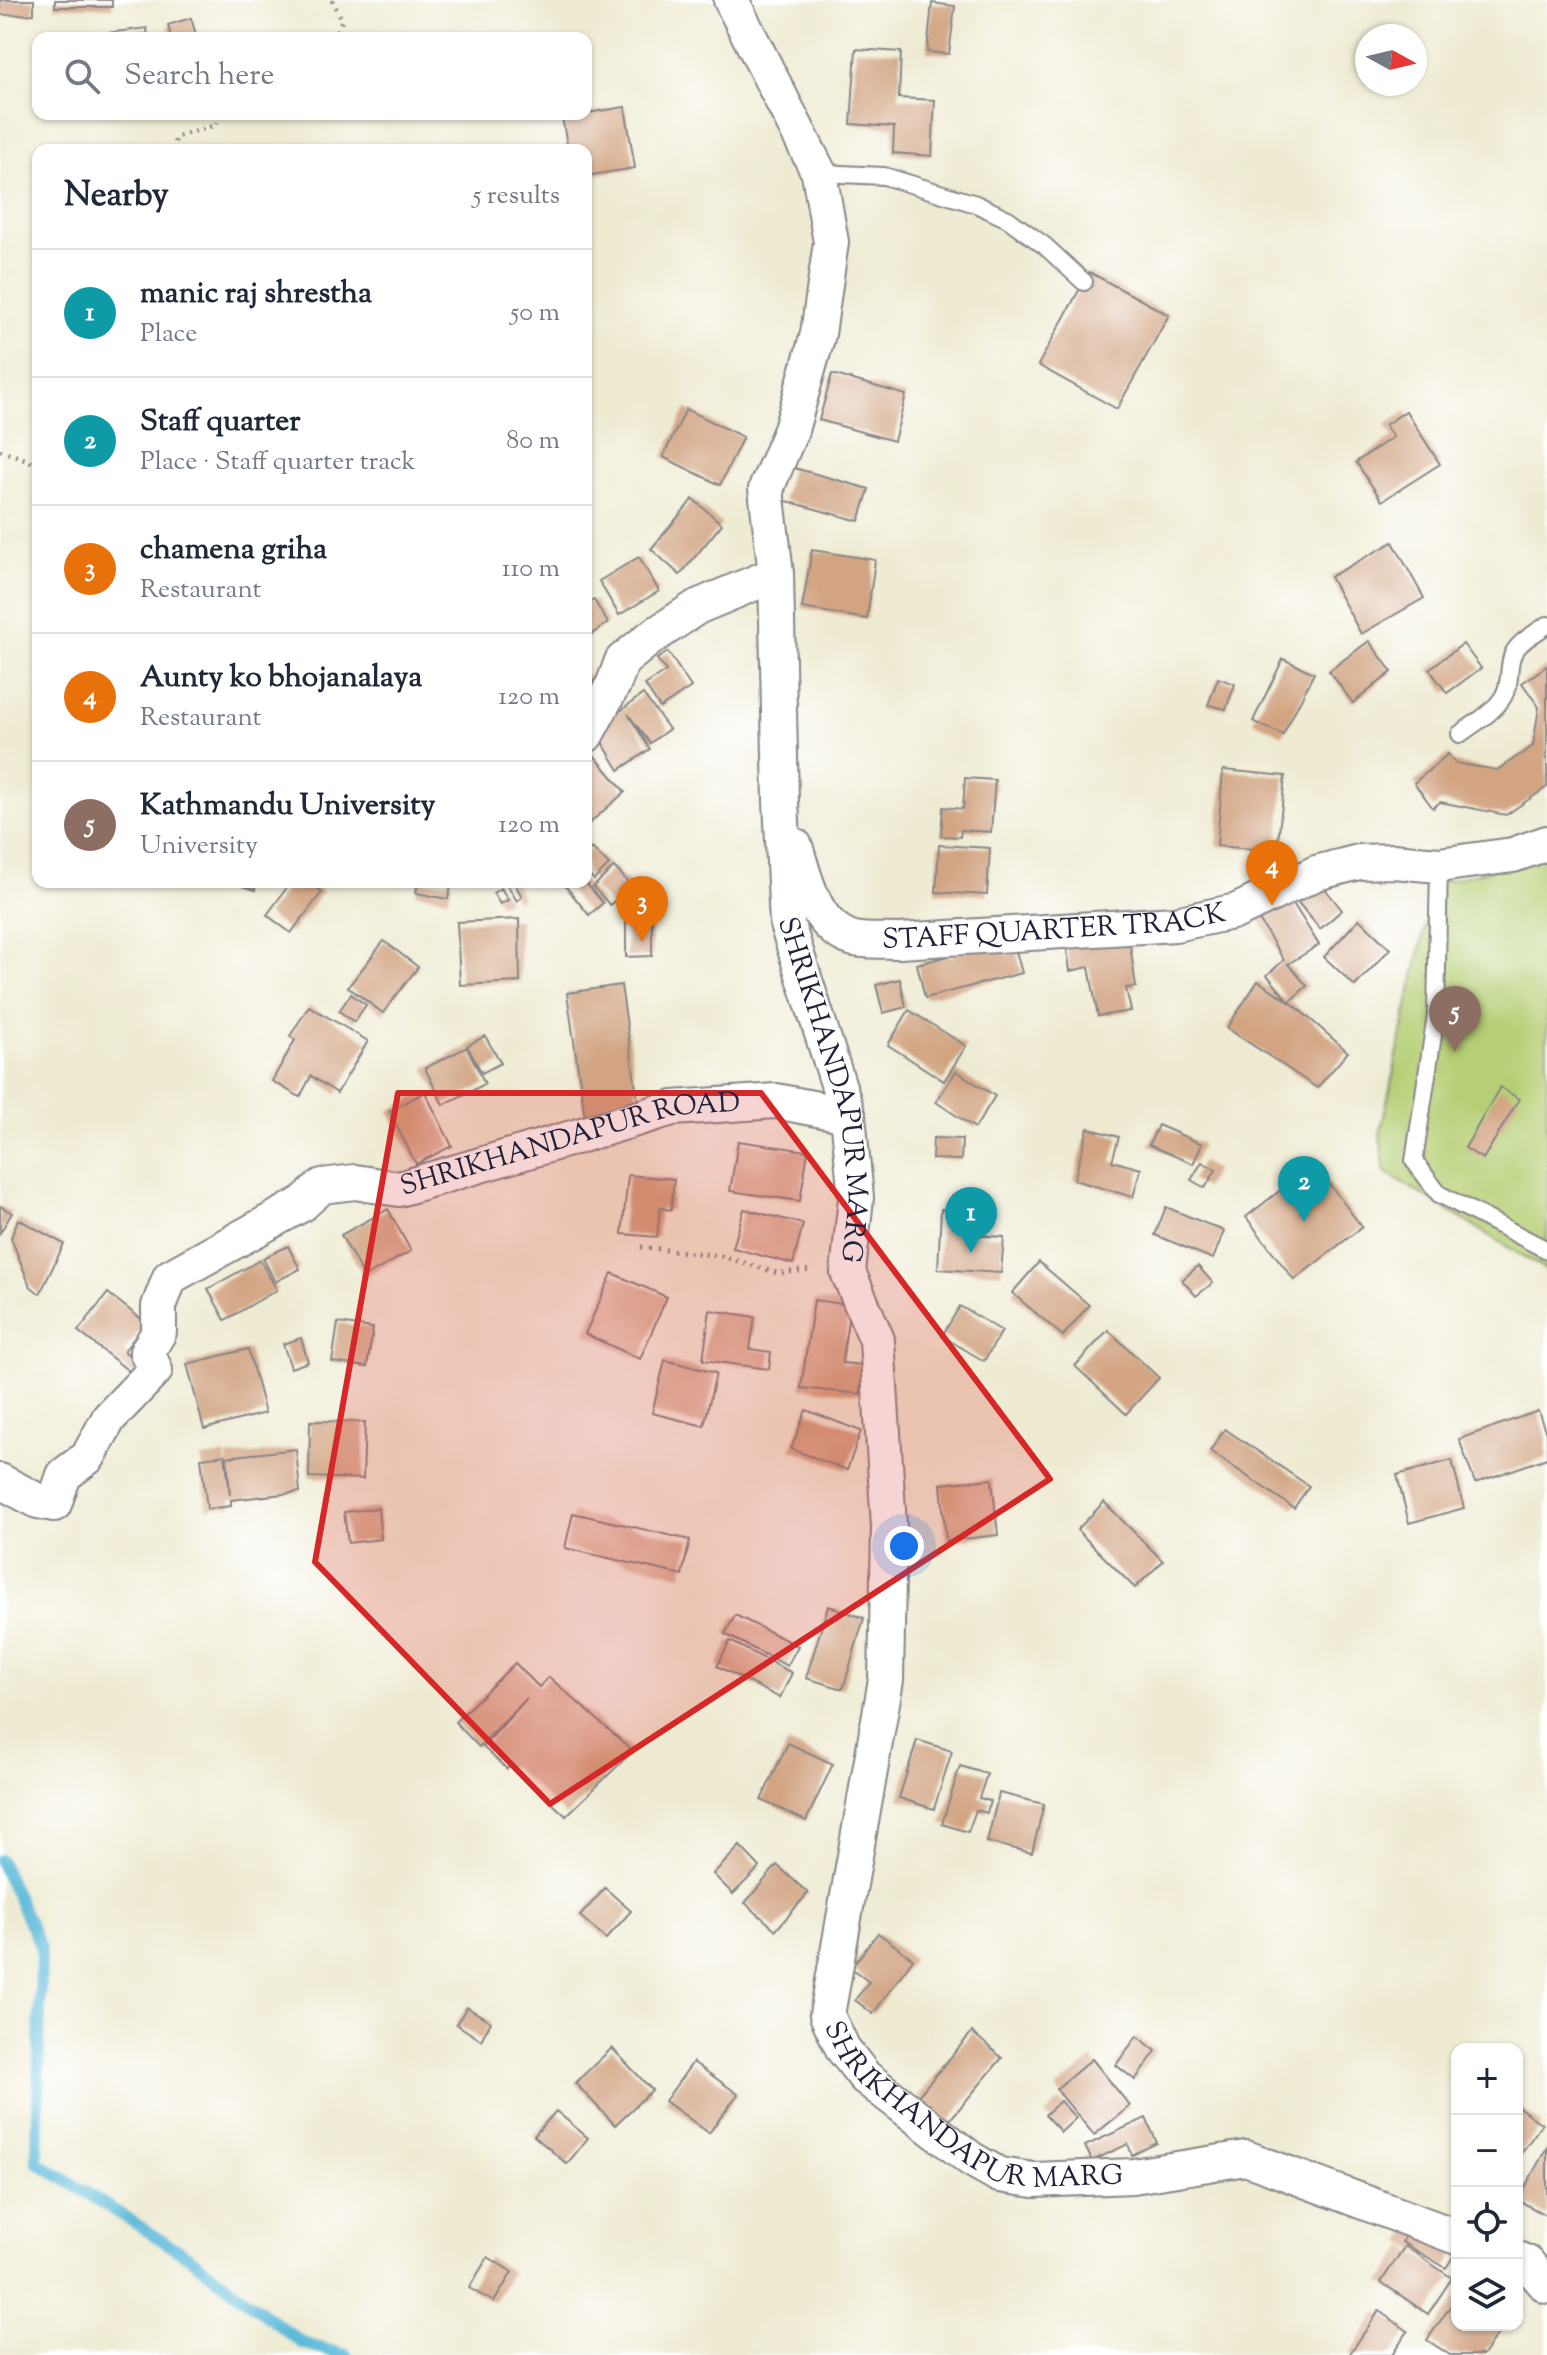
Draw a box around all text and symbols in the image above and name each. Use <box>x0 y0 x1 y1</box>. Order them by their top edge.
north arrow <box>1355 24 1427 96</box>
search box <box>32 32 592 120</box>
icon: search <box>60 54 104 98</box>
text: Search here <box>124 55 274 98</box>
text: Nearby <box>64 172 169 221</box>
text: 5 results <box>472 178 560 215</box>
text: manic raj shrestha <box>140 273 372 316</box>
text: 1 <box>86 295 94 332</box>
text: 50 m <box>510 295 560 332</box>
text: Place <box>140 316 197 353</box>
text: Staff quarter <box>140 401 300 444</box>
text: 2 <box>84 423 96 460</box>
text: 80 m <box>506 423 560 460</box>
text: Place · Staff quarter track <box>140 444 416 481</box>
text: chamena griha <box>140 529 327 572</box>
text: 3 <box>85 551 95 588</box>
text: 110 m <box>502 551 560 588</box>
text: Restaurant <box>140 572 261 609</box>
text: Aunty ko bhojanalaya <box>140 657 422 700</box>
text: 4 <box>83 679 97 716</box>
text: 120 m <box>498 679 560 716</box>
text: Restaurant <box>140 700 261 737</box>
text: Kathmandu University <box>140 785 435 828</box>
text: 5 <box>86 807 94 844</box>
text: 120 m <box>498 807 560 844</box>
text: University <box>140 828 258 865</box>
pin: 4 <box>1246 840 1298 906</box>
pin: 3 <box>616 876 668 942</box>
street label: STAFF QUARTER TRACK <box>882 894 1230 961</box>
street label: SHRIKHANDAPUR MARG <box>766 912 876 1265</box>
pin: 5 <box>1429 986 1481 1052</box>
street label: SHRIKHANDAPUR ROAD <box>396 1083 742 1208</box>
pin: 2 <box>1278 1156 1330 1222</box>
pin: 1 <box>945 1187 997 1253</box>
your location <box>884 1526 924 1566</box>
street label: SHRIKHANDAPUR MARG <box>813 2015 1124 2200</box>
map controls <box>1451 2043 1523 2331</box>
button: + <box>1451 2043 1523 2115</box>
button: − <box>1451 2115 1523 2187</box>
button: locate <box>1451 2187 1523 2259</box>
button: layers <box>1451 2259 1523 2331</box>

